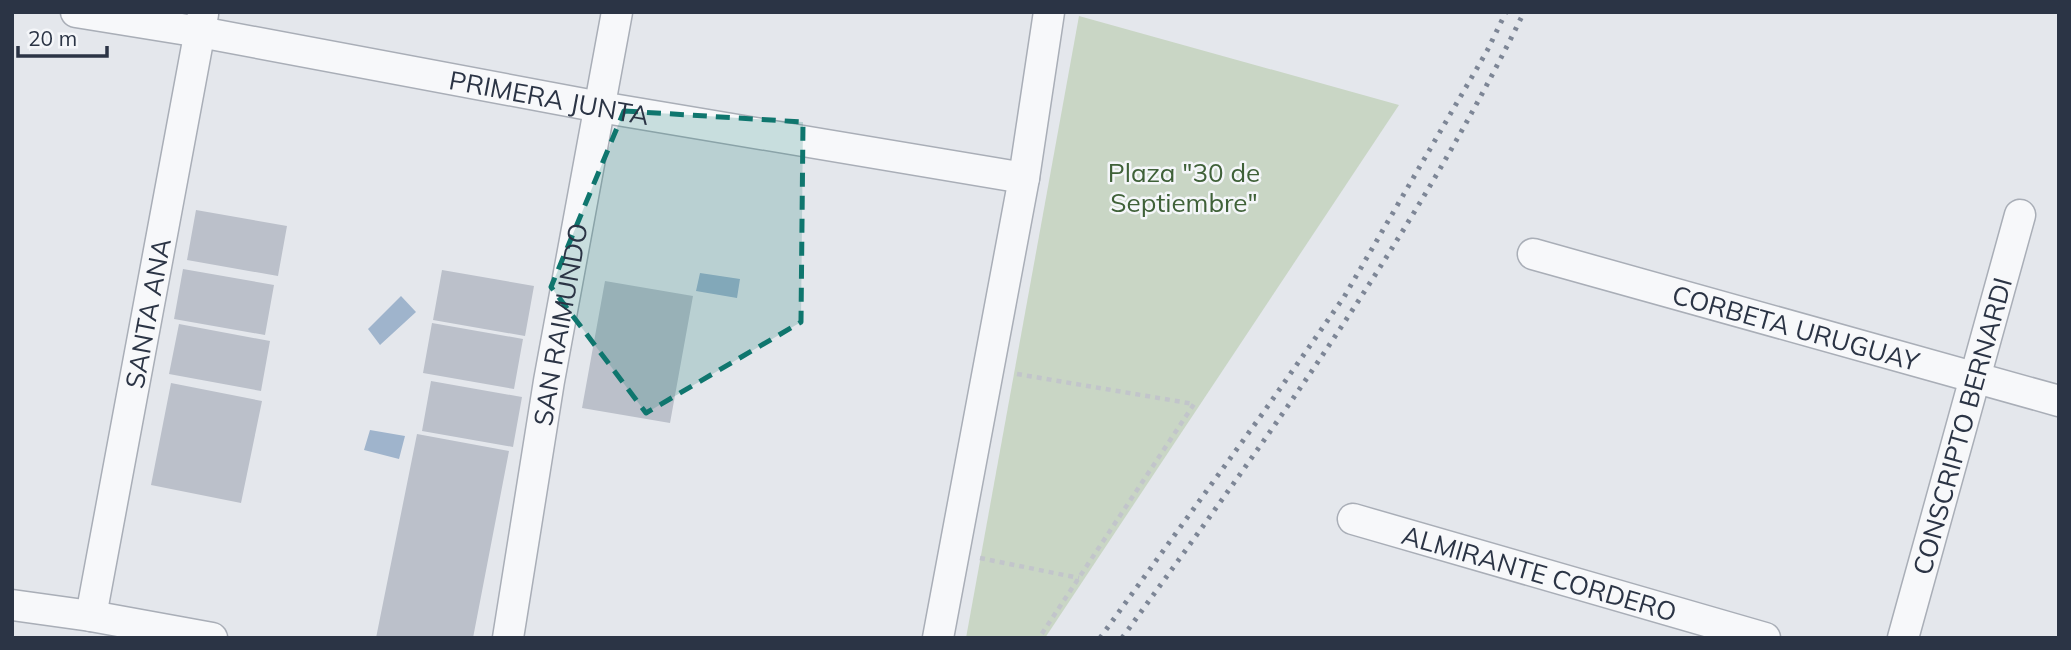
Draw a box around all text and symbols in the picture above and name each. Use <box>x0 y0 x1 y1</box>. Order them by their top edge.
scale bar <box>18 14 107 58</box>
text: 20 m <box>28 25 77 51</box>
street label: PRIMERA JUNTA <box>447 63 652 131</box>
park label: Plaza "30 de Septiembre" <box>1108 156 1260 219</box>
street label: SAN RAIMUNDO <box>526 220 594 428</box>
street label: SANTA ANA <box>117 235 177 391</box>
street label: CONSCRIPTO BERNARDI <box>1905 274 2018 578</box>
street label: CORBETA URUGUAY <box>1669 277 1924 378</box>
street label: ALMIRANTE CORDERO <box>1398 518 1681 628</box>

